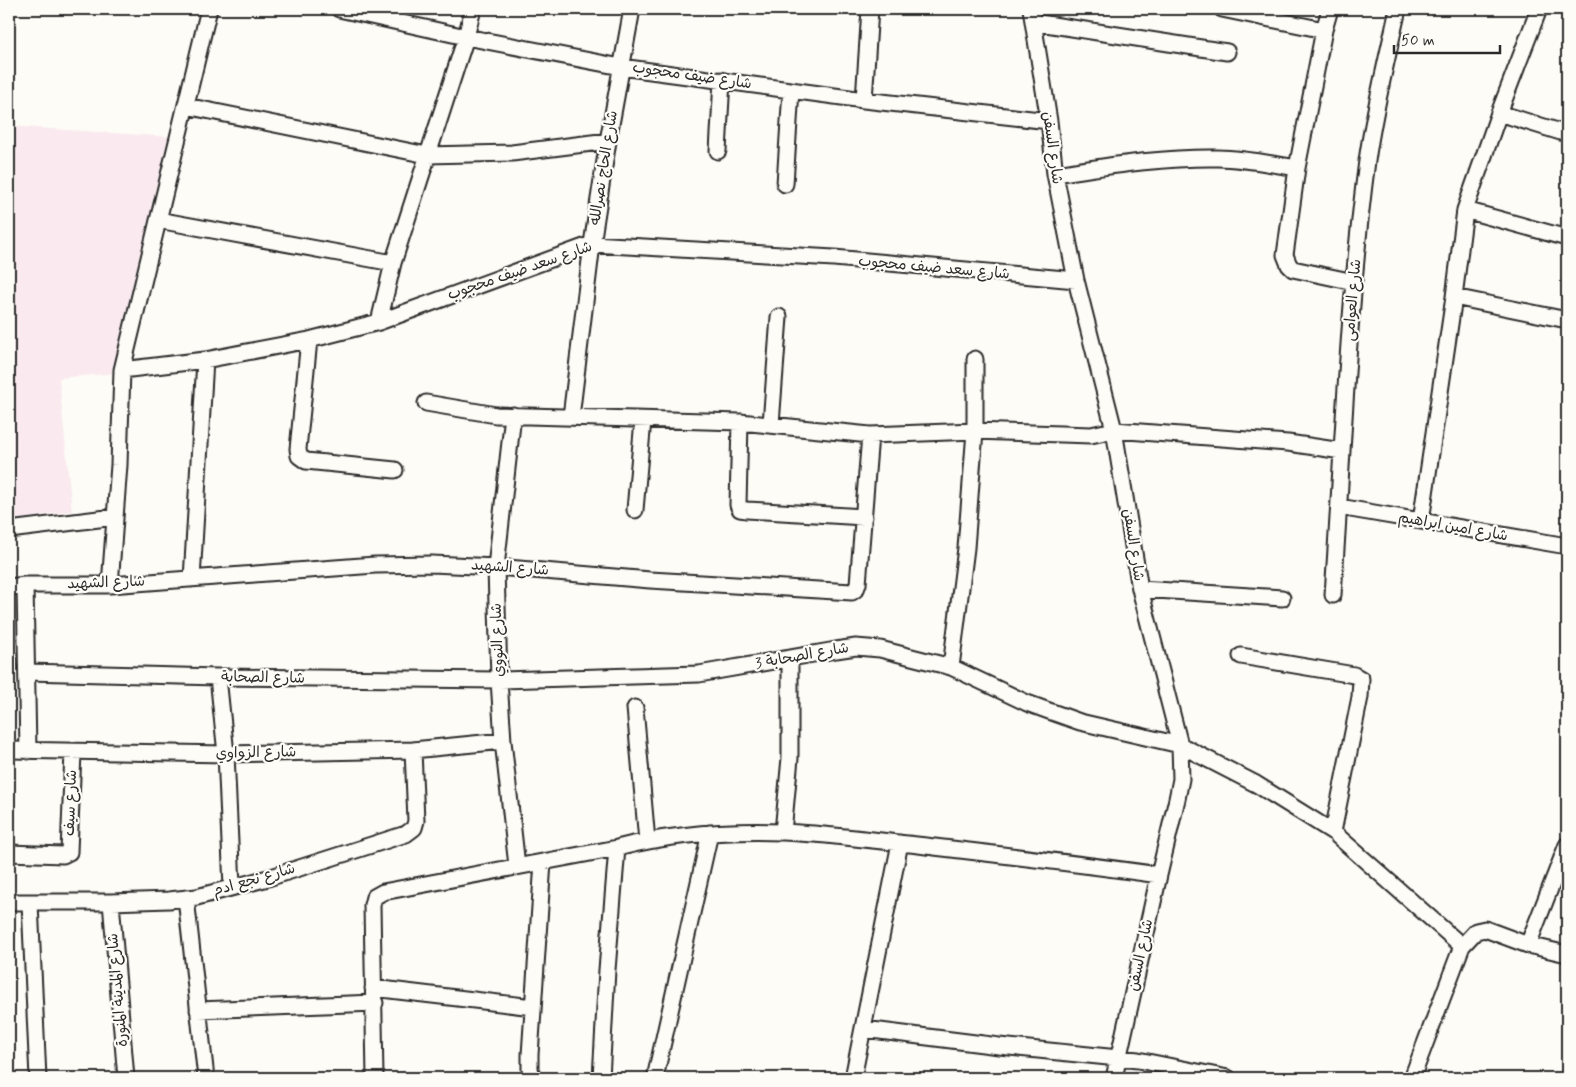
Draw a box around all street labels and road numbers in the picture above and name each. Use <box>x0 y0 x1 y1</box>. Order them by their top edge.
street label: شارع ضيف محجوب <box>631 58 753 94</box>
street label: شارع الحاج نصرالله <box>585 109 623 227</box>
street label: شارع السفن <box>1037 110 1067 186</box>
street label: شارع سعد ضيف محجوب <box>445 237 595 305</box>
street label: شارع سعد ضيف محجوب <box>858 251 1010 285</box>
street label: شارع العوامى <box>1339 258 1367 342</box>
street label: شارع السفن <box>1117 507 1149 583</box>
street label: شارع امين ابراهيم <box>1396 508 1509 547</box>
street label: شارع الشهيد <box>470 555 550 581</box>
street label: شارع الشهيد <box>67 572 145 594</box>
street label: شارع النووي <box>487 603 509 677</box>
street label: شارع الصحابة 3 <box>754 638 850 674</box>
street label: شارع الصحابة <box>221 667 305 689</box>
street label: شارع الزواوي <box>215 742 297 764</box>
street label: شارع سيف <box>60 769 82 837</box>
street label: شارع نجع ادم <box>210 859 298 902</box>
street label: شارع السفن <box>1124 917 1158 993</box>
street label: شارع المدينة المنورة <box>103 932 133 1048</box>

